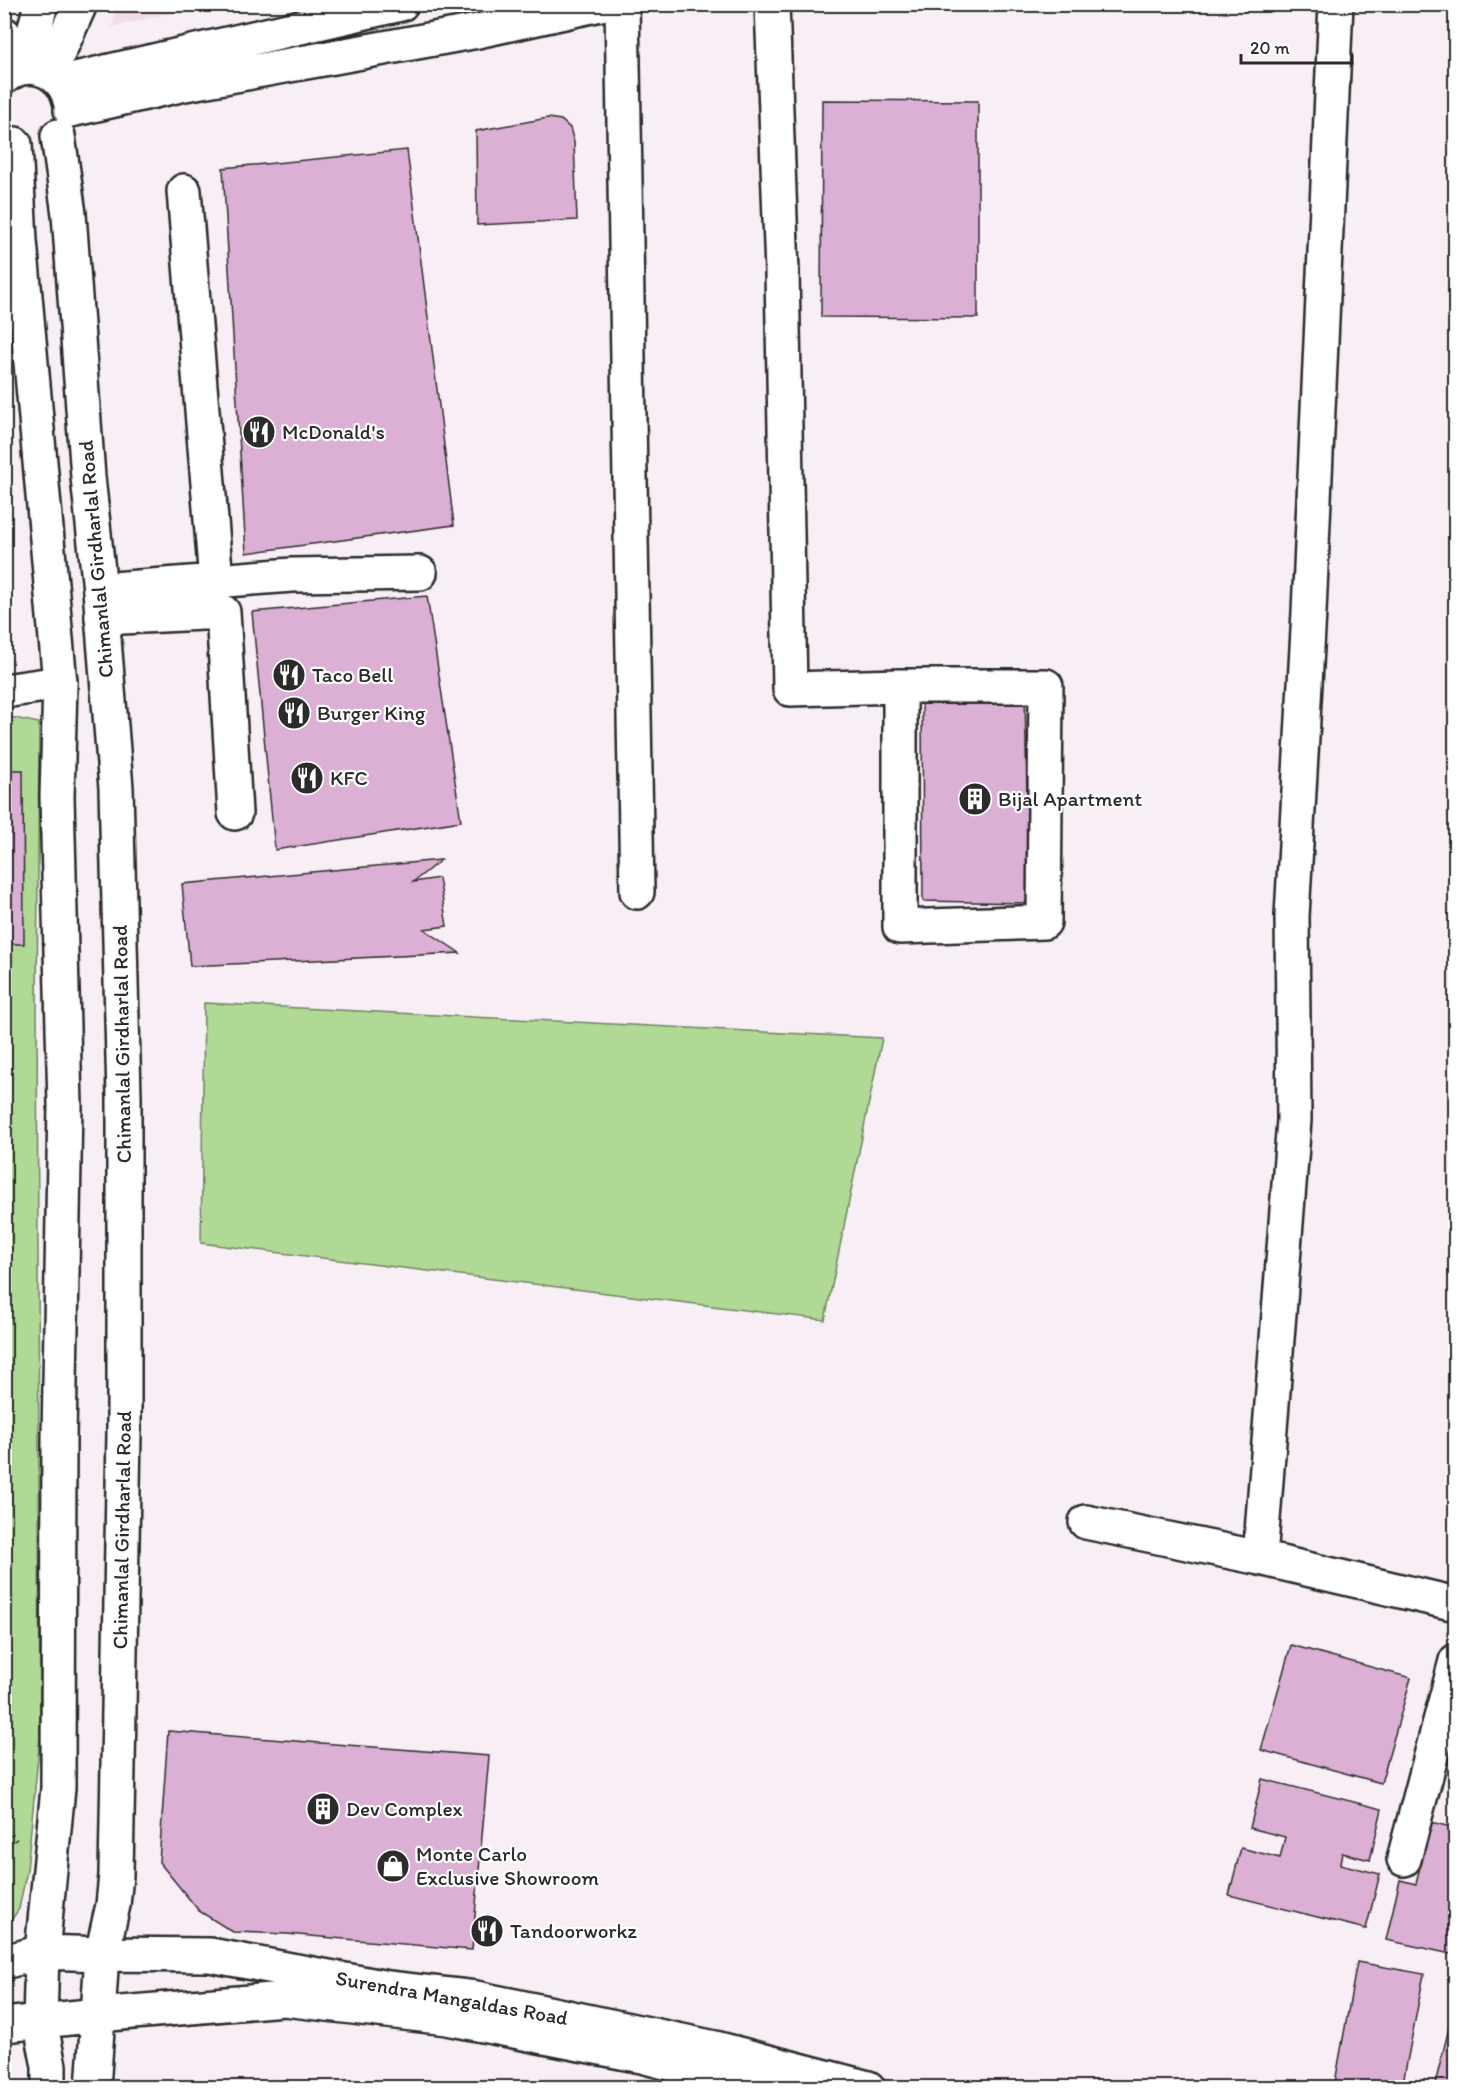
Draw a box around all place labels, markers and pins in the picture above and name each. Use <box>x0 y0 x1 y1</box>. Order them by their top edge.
restaurant icon: McDonald's <box>241 414 277 450</box>
place label: McDonald's <box>282 419 385 444</box>
restaurant icon: Taco Bell <box>271 657 307 693</box>
place label: Taco Bell <box>312 662 393 687</box>
restaurant icon: Burger King <box>276 695 312 731</box>
place label: Burger King <box>317 700 426 725</box>
restaurant icon: KFC <box>289 760 325 796</box>
place label: KFC <box>330 765 368 790</box>
building icon: Bijal Apartment <box>957 781 993 817</box>
place label: Bijal Apartment <box>998 786 1142 811</box>
building icon: Dev Complex <box>305 1791 341 1827</box>
place label: Dev Complex <box>346 1796 463 1821</box>
place label: Monte Carlo Exclusive Showroom <box>416 1841 599 1890</box>
shop icon: Monte Carlo Exclusive Showroom <box>375 1848 411 1884</box>
restaurant icon: Tandoorworkz <box>469 1913 505 1949</box>
place label: Tandoorworkz <box>510 1918 637 1943</box>

